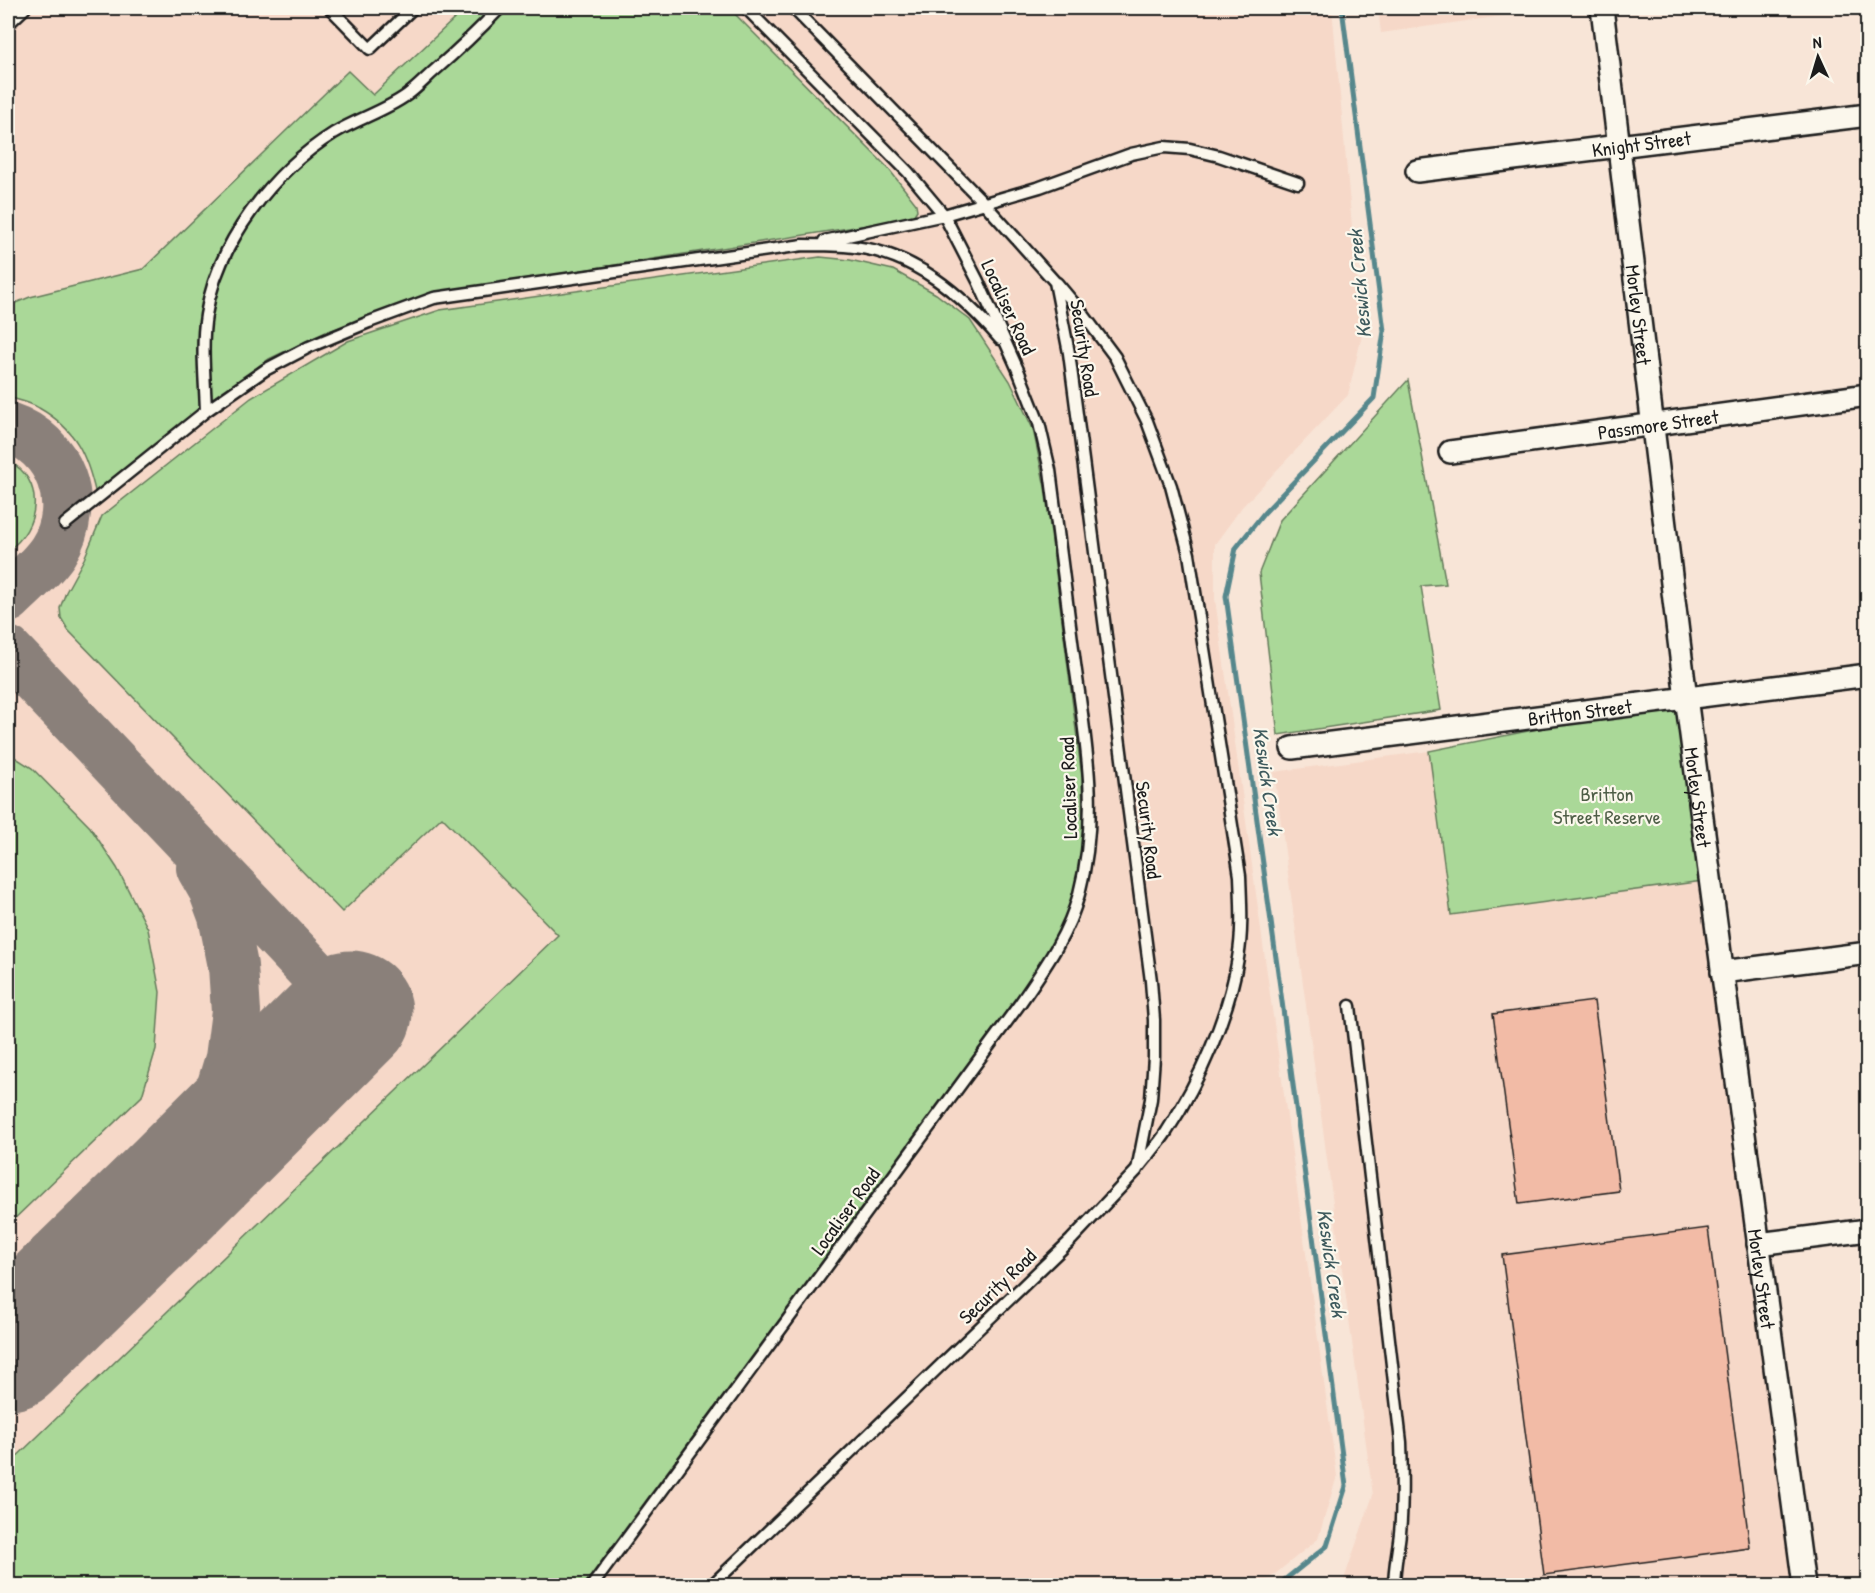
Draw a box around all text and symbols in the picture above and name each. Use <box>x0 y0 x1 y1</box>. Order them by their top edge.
north arrow <box>1788 27 1848 87</box>
text: N <box>1812 31 1822 53</box>
street label: Knight Street <box>1590 123 1693 163</box>
water label: Keswick Creek <box>1340 226 1378 339</box>
street label: Localiser Road <box>975 255 1043 359</box>
street label: Morley Street <box>1620 263 1659 367</box>
street label: Security Road <box>1064 298 1106 399</box>
street label: Passmore Street <box>1596 402 1721 445</box>
street label: Britton Street <box>1526 691 1634 731</box>
water label: Keswick Creek <box>1246 725 1290 839</box>
street label: Localiser Road <box>1053 737 1083 839</box>
street label: Morley Street <box>1679 745 1719 850</box>
street label: Security Road <box>1130 780 1168 880</box>
park label: Britton Street Reserve <box>1553 780 1661 830</box>
street label: Localiser Road <box>804 1162 886 1260</box>
water label: Keswick Creek <box>1310 1207 1354 1321</box>
street label: Morley Street <box>1742 1227 1783 1332</box>
street label: Security Road <box>952 1242 1042 1330</box>

